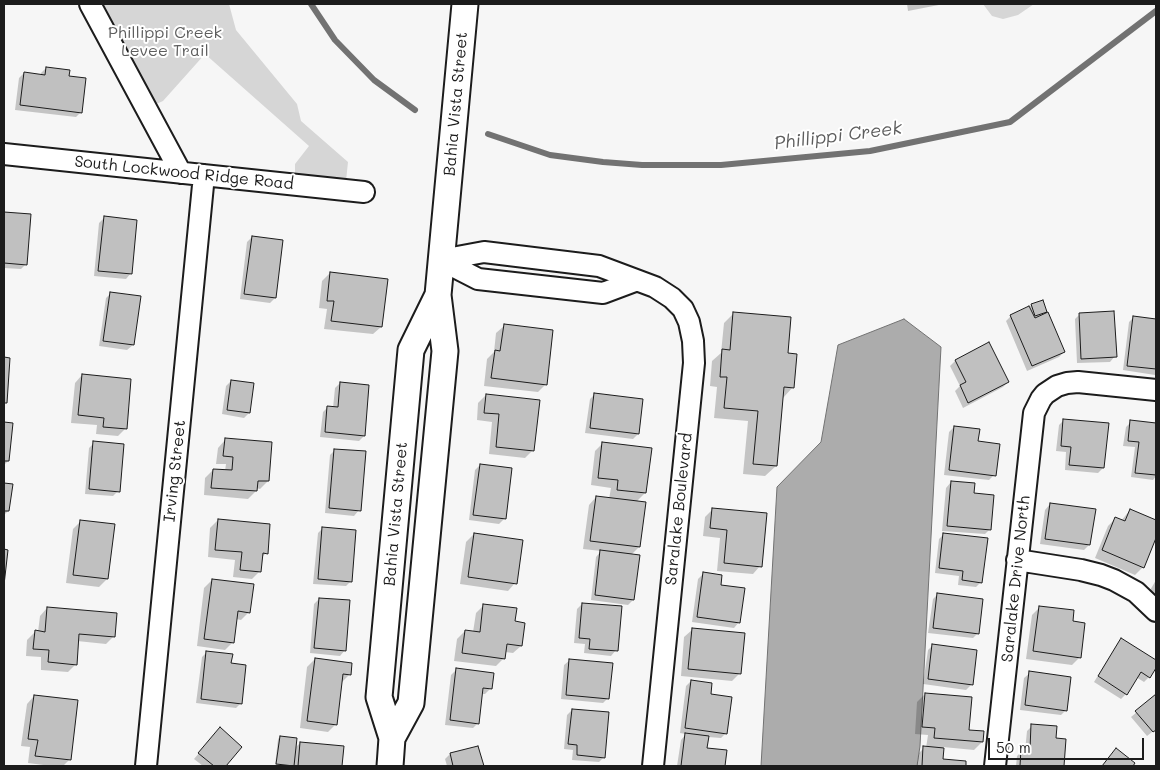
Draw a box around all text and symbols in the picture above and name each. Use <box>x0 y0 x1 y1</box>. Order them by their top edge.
park label: Phillippi Creek Levee Trail <box>108 23 222 61</box>
street label: Bahia Vista Street <box>440 31 472 177</box>
water label: Phillippi Creek <box>773 117 903 155</box>
street label: South Lockwood Ridge Road <box>73 152 295 194</box>
street label: Irving Street <box>160 419 190 523</box>
street label: Saralake Boulevard <box>661 432 697 586</box>
street label: Bahia Vista Street <box>380 441 412 587</box>
street label: Saralake Drive North <box>998 495 1034 663</box>
scale bar <box>990 728 1146 760</box>
text: 50 m <box>996 737 1031 757</box>

